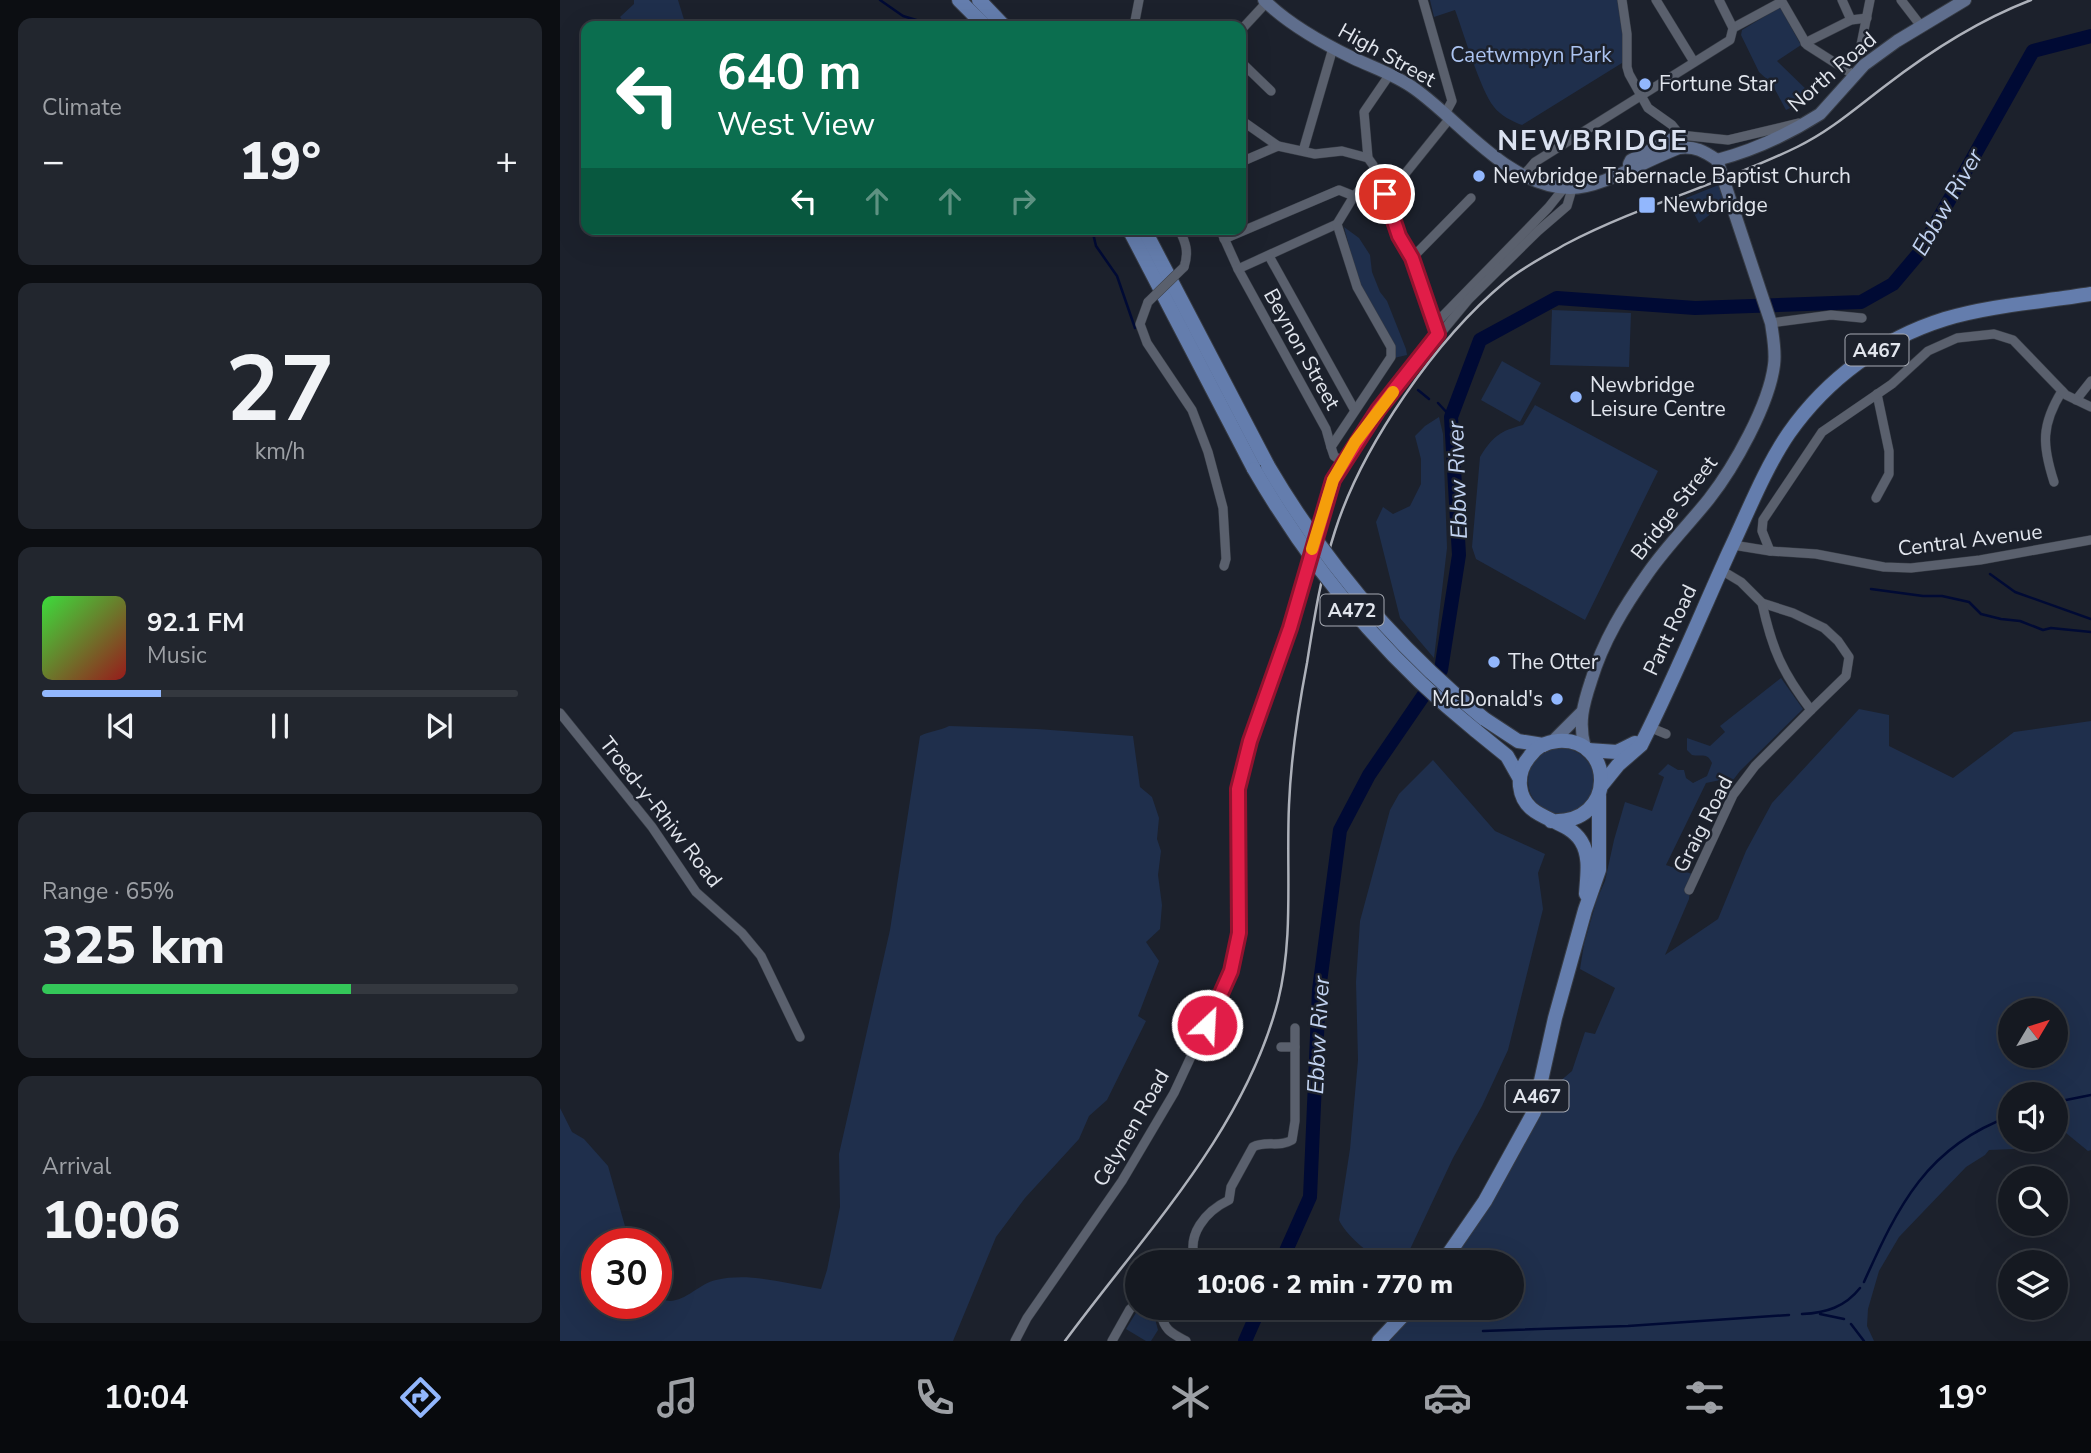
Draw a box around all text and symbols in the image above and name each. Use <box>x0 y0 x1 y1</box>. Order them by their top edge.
street label: High Street <box>1333 17 1441 94</box>
street label: North Road <box>1782 26 1882 118</box>
text: 640 m <box>717 39 861 106</box>
park label: Caetwmpyn Park <box>1450 41 1612 69</box>
icon: left <box>602 49 693 140</box>
place label: Fortune Star <box>1659 70 1777 98</box>
marker: Fortune Star <box>1637 76 1653 92</box>
text: Climate <box>42 92 122 123</box>
text: West View <box>717 103 875 146</box>
district label: NEWBRIDGE <box>1497 122 1689 160</box>
text: 19° <box>239 126 321 197</box>
text: − <box>42 136 65 187</box>
text: + <box>495 136 518 187</box>
water label: Ebbw River <box>1904 143 1991 261</box>
place label: Newbridge Tabernacle Baptist Church <box>1493 162 1851 190</box>
pin <box>1355 164 1415 224</box>
marker: Newbridge Tabernacle Baptist Church <box>1471 168 1487 184</box>
icon: arrive <box>1366 175 1404 213</box>
icon: left <box>785 182 823 220</box>
icon: ahead <box>858 182 896 220</box>
icon: ahead <box>931 182 969 220</box>
icon: right <box>1004 182 1042 220</box>
place label: Newbridge <box>1663 191 1768 219</box>
marker: Newbridge <box>1637 195 1657 215</box>
street label: Beynon Street <box>1257 283 1347 415</box>
text: 27 <box>225 328 335 452</box>
road number: A467 <box>1846 334 1908 366</box>
place label: Newbridge Leisure Centre <box>1590 371 1726 423</box>
marker: Newbridge Leisure Centre <box>1568 389 1584 405</box>
water label: Ebbw River <box>1440 420 1475 540</box>
text: km/h <box>255 436 305 467</box>
street label: Bridge Street <box>1624 450 1724 566</box>
street label: Central Avenue <box>1896 517 2044 563</box>
street label: Pant Road <box>1637 580 1703 680</box>
road number: A472 <box>1320 594 1384 625</box>
text: 92.1 FM <box>147 605 244 640</box>
text: Music <box>147 640 207 671</box>
place label: The Otter <box>1508 648 1599 676</box>
marker: The Otter <box>1486 654 1502 670</box>
place label: McDonald's <box>1432 685 1543 713</box>
marker: McDonald's <box>1549 691 1565 707</box>
icon: previous <box>102 707 140 745</box>
icon: pause <box>261 707 299 745</box>
icon: next <box>420 707 458 745</box>
street label: Troed-y-Rhiw Road <box>593 731 729 893</box>
street label: Graig Road <box>1667 771 1739 877</box>
text: Range · 65% <box>42 876 174 907</box>
text: 325 km <box>42 910 225 981</box>
water label: Ebbw River <box>1300 974 1337 1095</box>
position arrow <box>1170 988 1244 1062</box>
north arrow <box>1998 998 2068 1068</box>
map controls <box>1998 998 2068 1320</box>
street label: Celynen Road <box>1086 1064 1176 1192</box>
road number: A467 <box>1506 1080 1569 1112</box>
button: sound <box>1998 1082 2068 1152</box>
text: Arrival <box>42 1151 111 1182</box>
button: search <box>1998 1166 2068 1236</box>
text: 10:06 <box>42 1185 180 1256</box>
speed limit sign: 30 <box>581 1228 672 1319</box>
button: layers <box>1998 1250 2068 1320</box>
text: 10:06 · 2 min · 770 m <box>1196 1267 1453 1302</box>
icon: directions <box>396 1373 445 1422</box>
icon: music <box>653 1373 702 1422</box>
icon: phone <box>910 1373 959 1422</box>
icon: climate <box>1166 1373 1215 1422</box>
icon: car <box>1423 1373 1472 1422</box>
icon: filters <box>1680 1373 1729 1422</box>
text: 10:04 <box>104 1376 189 1419</box>
text: 19° <box>1937 1376 1987 1419</box>

